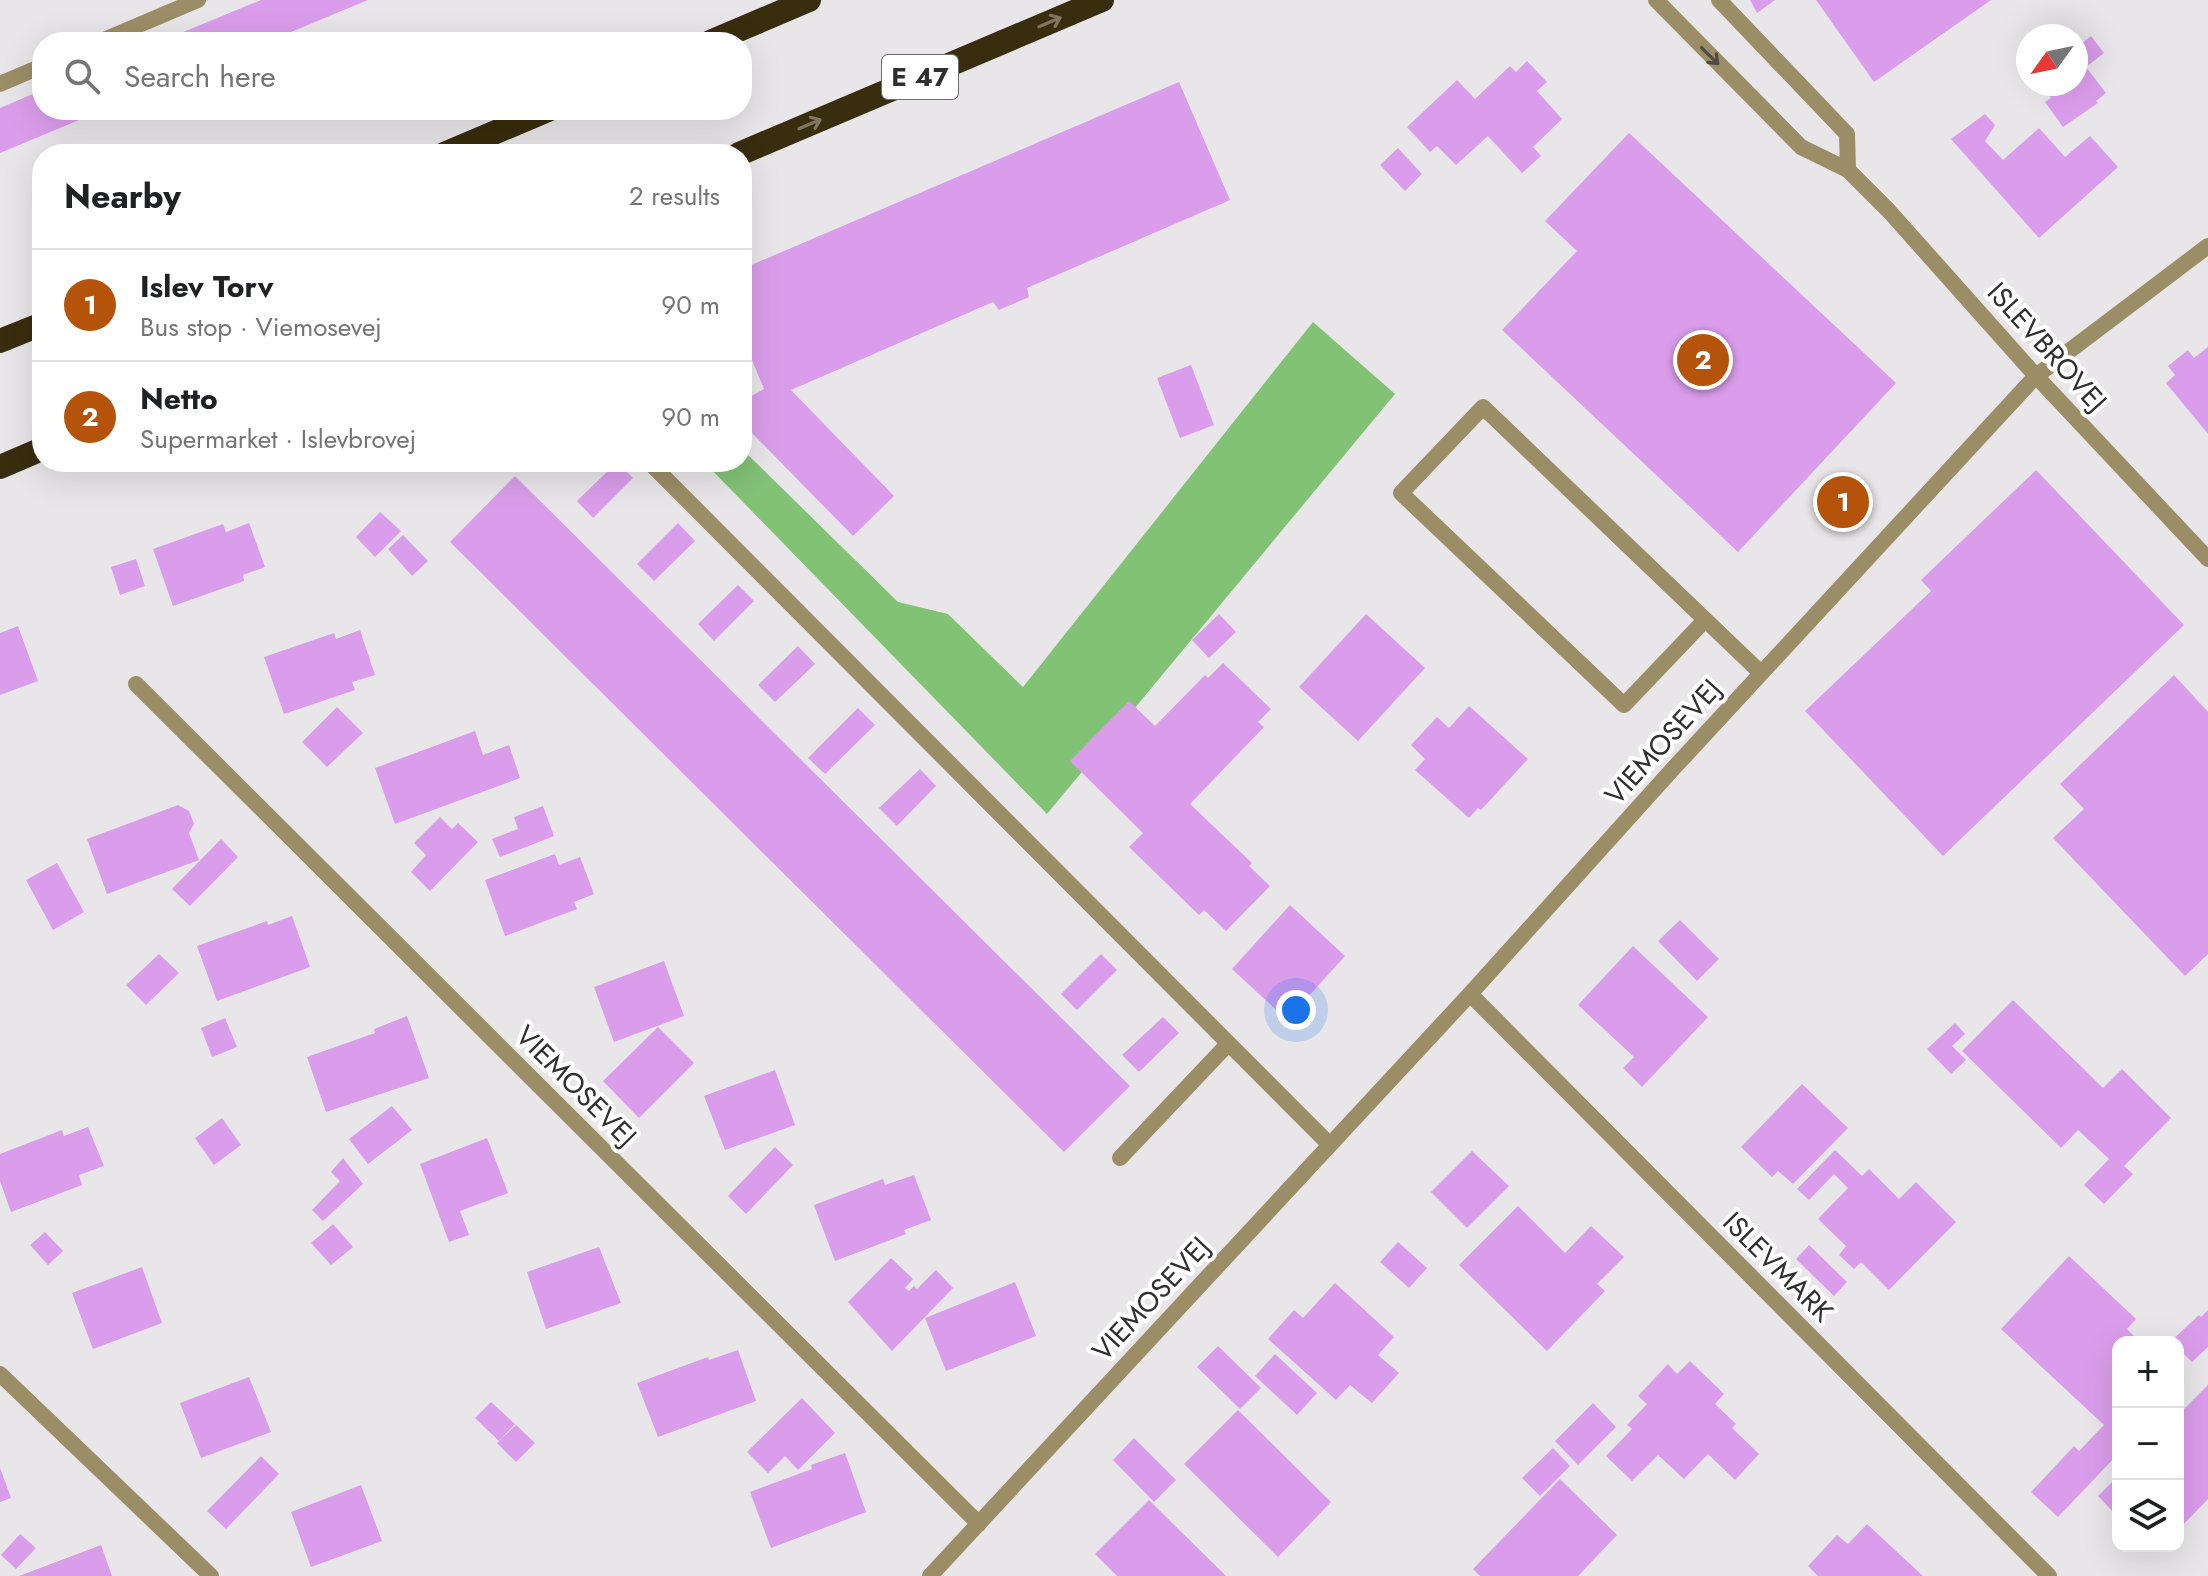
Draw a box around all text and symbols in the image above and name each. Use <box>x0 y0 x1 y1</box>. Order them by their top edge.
one-way arrow <box>1037 14 1062 28</box>
north arrow <box>2016 24 2088 96</box>
search box <box>32 32 752 120</box>
one-way arrow <box>1701 46 1720 66</box>
icon: search <box>60 54 104 98</box>
text: Search here <box>124 55 276 98</box>
road number: E 47 <box>882 55 958 99</box>
one-way arrow <box>798 115 822 130</box>
text: Nearby <box>64 172 181 221</box>
text: 2 results <box>629 177 720 215</box>
text: Islev Torv <box>140 265 274 308</box>
street label: ISLEVBROVEJ <box>1978 273 2116 421</box>
text: 1 <box>83 286 97 324</box>
text: 90 m <box>661 286 720 324</box>
text: Bus stop · Viemosevej <box>140 308 382 346</box>
pin: 2 <box>1677 330 1729 390</box>
text: Netto <box>140 377 218 420</box>
text: 2 <box>81 398 99 436</box>
text: 90 m <box>661 398 720 436</box>
text: Supermarket · Islevbrovej <box>140 420 416 458</box>
pin: 1 <box>1817 472 1869 532</box>
street label: VIEMOSEVEJ <box>1595 670 1731 814</box>
your location <box>1276 990 1316 1030</box>
street label: VIEMOSEVEJ <box>506 1016 646 1156</box>
street label: ISLEVMARK <box>1714 1203 1843 1332</box>
street label: VIEMOSEVEJ <box>1083 1228 1219 1370</box>
map controls <box>2112 1336 2184 1552</box>
button: + <box>2112 1336 2184 1408</box>
button: − <box>2112 1408 2184 1480</box>
button: layers <box>2112 1480 2184 1552</box>

